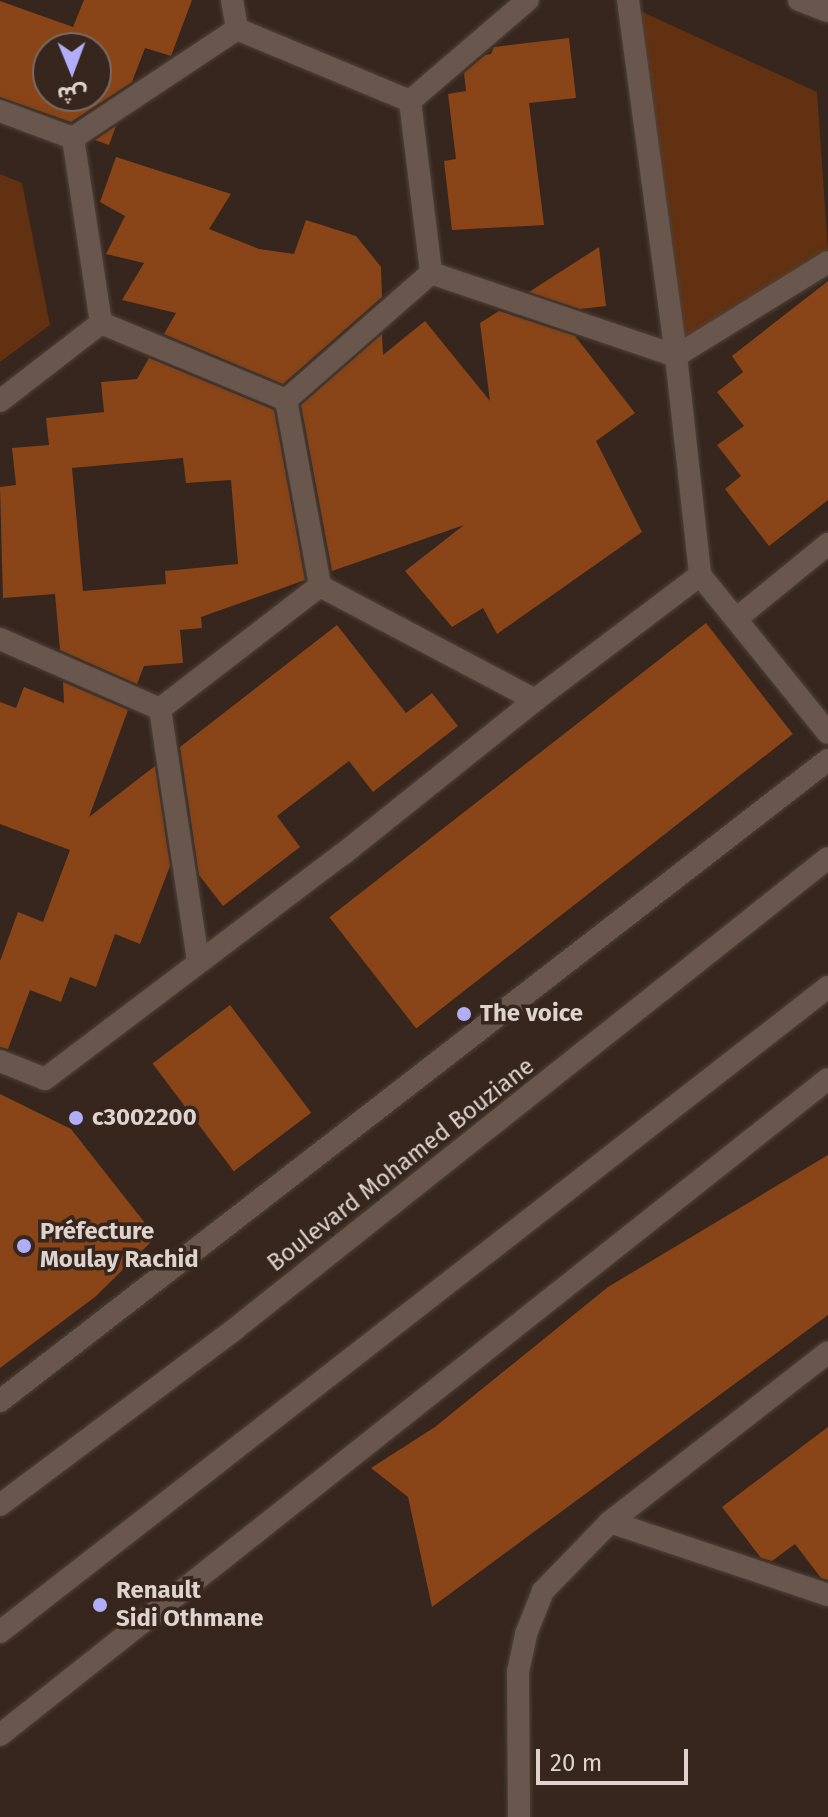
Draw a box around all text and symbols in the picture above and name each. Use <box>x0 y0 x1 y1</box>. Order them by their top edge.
north arrow <box>32 32 112 112</box>
text: ش <box>57 81 88 108</box>
place label: The voice <box>480 1000 583 1028</box>
marker: The voice <box>455 1005 473 1023</box>
street label: Boulevard Mohamed Bouziane <box>262 1052 540 1278</box>
place label: c3002200 <box>92 1104 197 1132</box>
marker: c3002200 <box>67 1109 85 1127</box>
place label: Préfecture Moulay Rachid <box>40 1218 199 1274</box>
marker: Préfecture Moulay Rachid <box>15 1237 33 1255</box>
place label: Renault Sidi Othmane <box>116 1577 264 1633</box>
marker: Renault Sidi Othmane <box>91 1596 109 1614</box>
scale bar <box>540 1733 692 1783</box>
text: 20 m <box>550 1749 602 1777</box>

